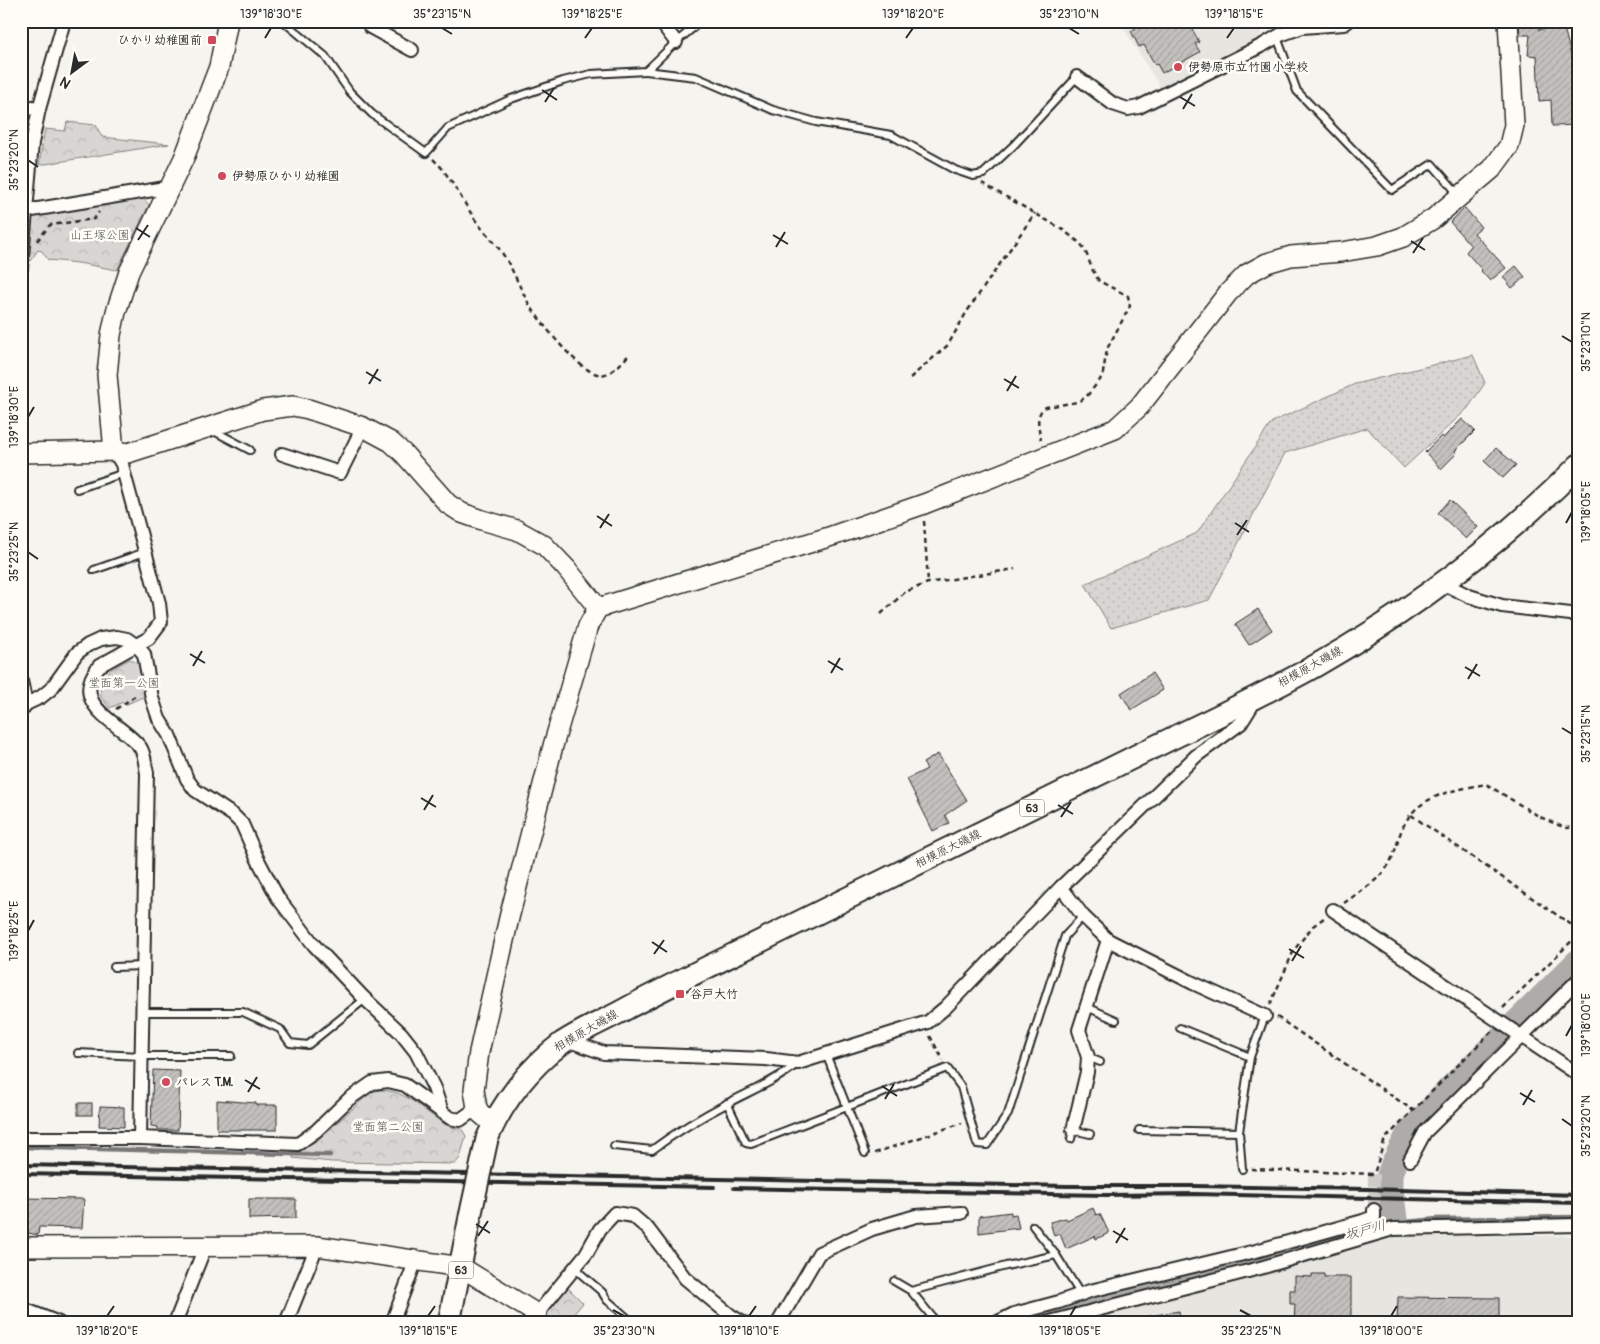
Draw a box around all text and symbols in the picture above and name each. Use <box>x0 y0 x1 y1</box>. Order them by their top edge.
text: 139°18'30"E <box>240 7 302 22</box>
text: 35°23'15"N <box>413 7 471 22</box>
text: 139°18'25"E <box>562 7 622 22</box>
text: 139°18'20"E <box>882 7 944 22</box>
text: 35°23'10"N <box>1039 7 1099 22</box>
text: 139°18'15"E <box>1205 7 1263 22</box>
place label: ひかり幼稚園前 <box>118 33 202 48</box>
marker: ひかり幼稚園前 <box>206 34 218 46</box>
north arrow <box>48 48 98 98</box>
place label: 伊勢原市立竹園小学校 <box>1188 60 1308 75</box>
marker: 伊勢原市立竹園小学校 <box>1172 61 1184 73</box>
text: N <box>57 73 74 92</box>
text: 35°23'20"N <box>7 129 22 191</box>
place label: 伊勢原ひかり幼稚園 <box>232 169 340 184</box>
marker: 伊勢原ひかり幼稚園 <box>216 170 228 182</box>
park label: 山王塚公園 <box>70 228 130 243</box>
text: 35°23'10"N <box>1579 312 1594 372</box>
text: 139°18'30"E <box>7 386 22 448</box>
text: 139°18'05"E <box>1579 481 1594 543</box>
text: 35°23'25"N <box>7 522 22 582</box>
street label: 相模原大磯線 <box>1275 643 1345 691</box>
park label: 堂面第一公園 <box>88 676 160 691</box>
text: 35°23'15"N <box>1579 705 1594 763</box>
road number: 63 <box>1020 800 1044 816</box>
street label: 相模原大磯線 <box>912 826 984 872</box>
text: 139°18'25"E <box>7 901 22 961</box>
place label: 谷戸大竹 <box>690 987 738 1002</box>
marker: 谷戸大竹 <box>674 988 686 1000</box>
text: 139°18'00"E <box>1579 993 1594 1057</box>
street label: 相模原大磯線 <box>551 1007 621 1055</box>
place label: パレス T.M. <box>176 1075 234 1090</box>
marker: パレス T.M. <box>160 1076 172 1088</box>
text: 35°23'20"N <box>1579 1095 1594 1157</box>
park label: 堂面第二公園 <box>352 1120 424 1135</box>
water label: 坂戸川 <box>1343 1216 1387 1244</box>
road number: 63 <box>448 1262 474 1278</box>
text: 139°18'20"E <box>76 1324 138 1339</box>
text: 139°18'15"E <box>399 1324 457 1339</box>
text: 35°23'30"N <box>593 1324 655 1339</box>
text: 139°18'10"E <box>719 1324 779 1339</box>
text: 139°18'05"E <box>1039 1324 1101 1339</box>
text: 35°23'25"N <box>1221 1324 1281 1339</box>
text: 139°18'00"E <box>1359 1324 1423 1339</box>

